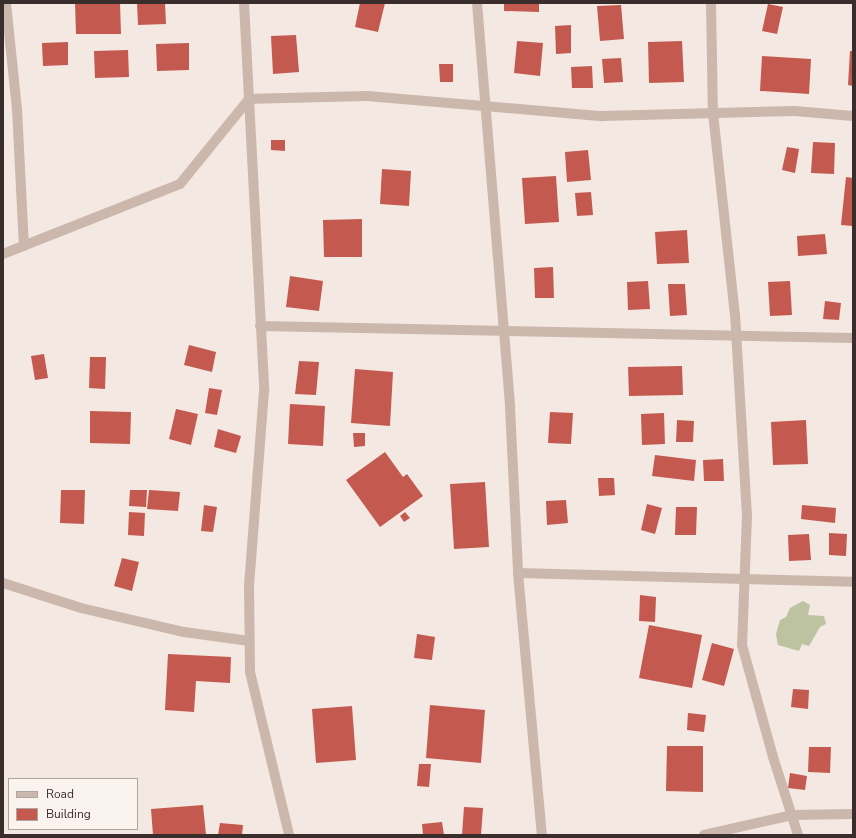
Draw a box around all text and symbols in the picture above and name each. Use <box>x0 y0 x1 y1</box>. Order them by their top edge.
legend <box>8 778 138 830</box>
text: Road <box>46 786 74 802</box>
text: Building <box>46 806 91 822</box>

